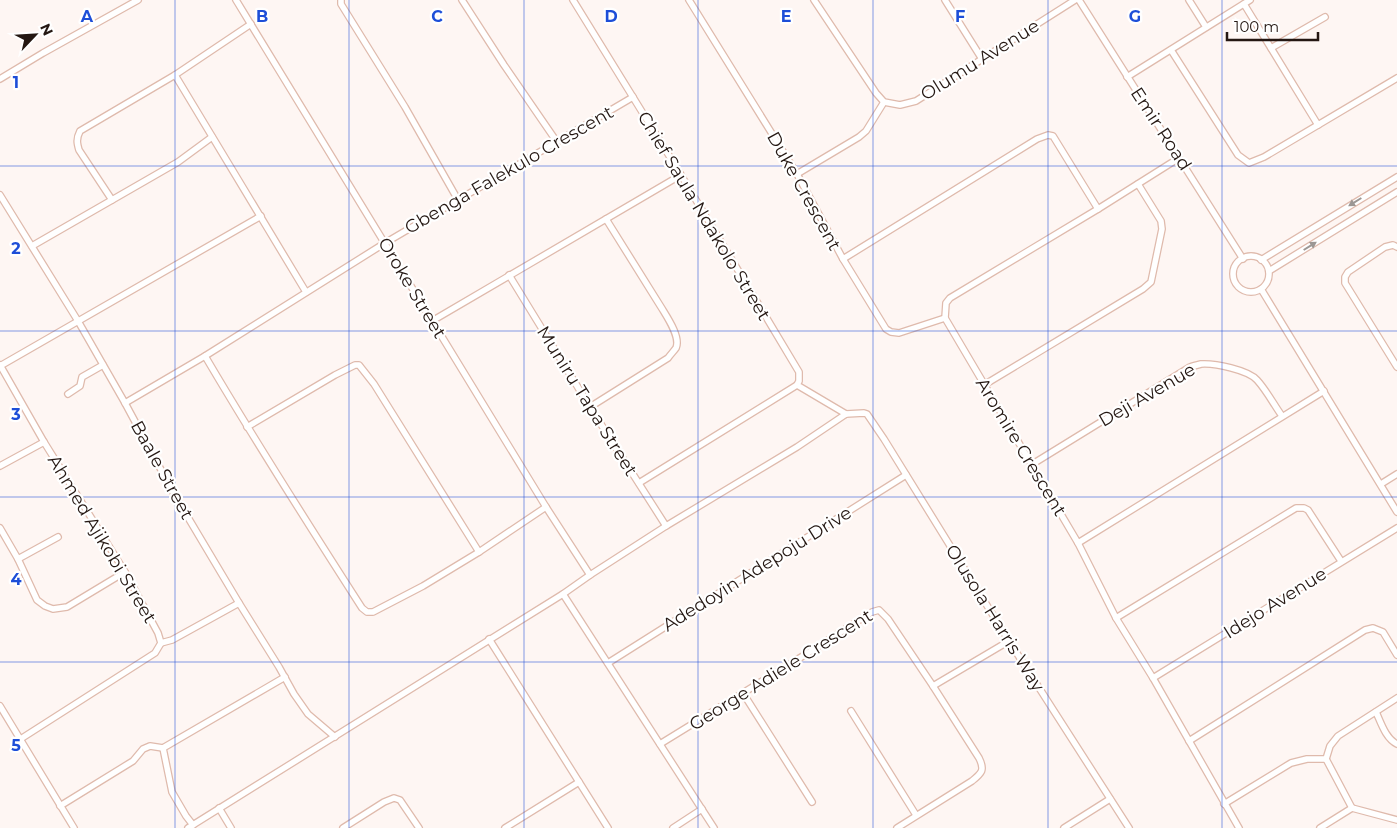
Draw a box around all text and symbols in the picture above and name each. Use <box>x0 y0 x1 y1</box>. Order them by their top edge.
text: A <box>80 7 94 26</box>
text: B <box>256 7 268 26</box>
text: C <box>431 7 443 26</box>
text: D <box>604 7 618 26</box>
text: E <box>781 7 791 26</box>
text: F <box>955 7 965 26</box>
text: G <box>1129 7 1141 26</box>
north arrow <box>10 10 60 60</box>
scale bar <box>1227 10 1318 42</box>
street label: Olumu Avenue <box>917 15 1044 105</box>
text: 100 m <box>1234 17 1279 36</box>
text: N <box>36 21 57 38</box>
text: 1 <box>13 73 19 92</box>
street label: Emir Road <box>1126 83 1196 175</box>
street label: Gbenga Falekulo Crescent <box>401 101 617 239</box>
street label: Chief Saula Ndakolo Street <box>633 108 775 324</box>
street label: Duke Crescent <box>762 128 846 254</box>
one-way arrow <box>1349 197 1362 207</box>
street label: Oroke Street <box>373 234 451 342</box>
text: 2 <box>11 239 21 258</box>
one-way arrow <box>1304 241 1317 250</box>
street label: Muniru Tapa Street <box>532 322 642 480</box>
street label: Deji Avenue <box>1095 358 1199 432</box>
street label: Aromire Crescent <box>971 374 1071 520</box>
text: 3 <box>10 405 21 424</box>
street label: Baale Street <box>126 417 198 523</box>
street label: Ahmed Ajikobi Street <box>43 451 161 627</box>
street label: Adedoyin Adepoju Drive <box>658 502 856 636</box>
street label: Olusola Harris Way <box>941 540 1049 696</box>
street label: Idejo Avenue <box>1219 563 1331 643</box>
text: 4 <box>10 570 22 589</box>
street label: George Adiele Crescent <box>685 605 877 735</box>
text: 5 <box>11 736 21 755</box>

